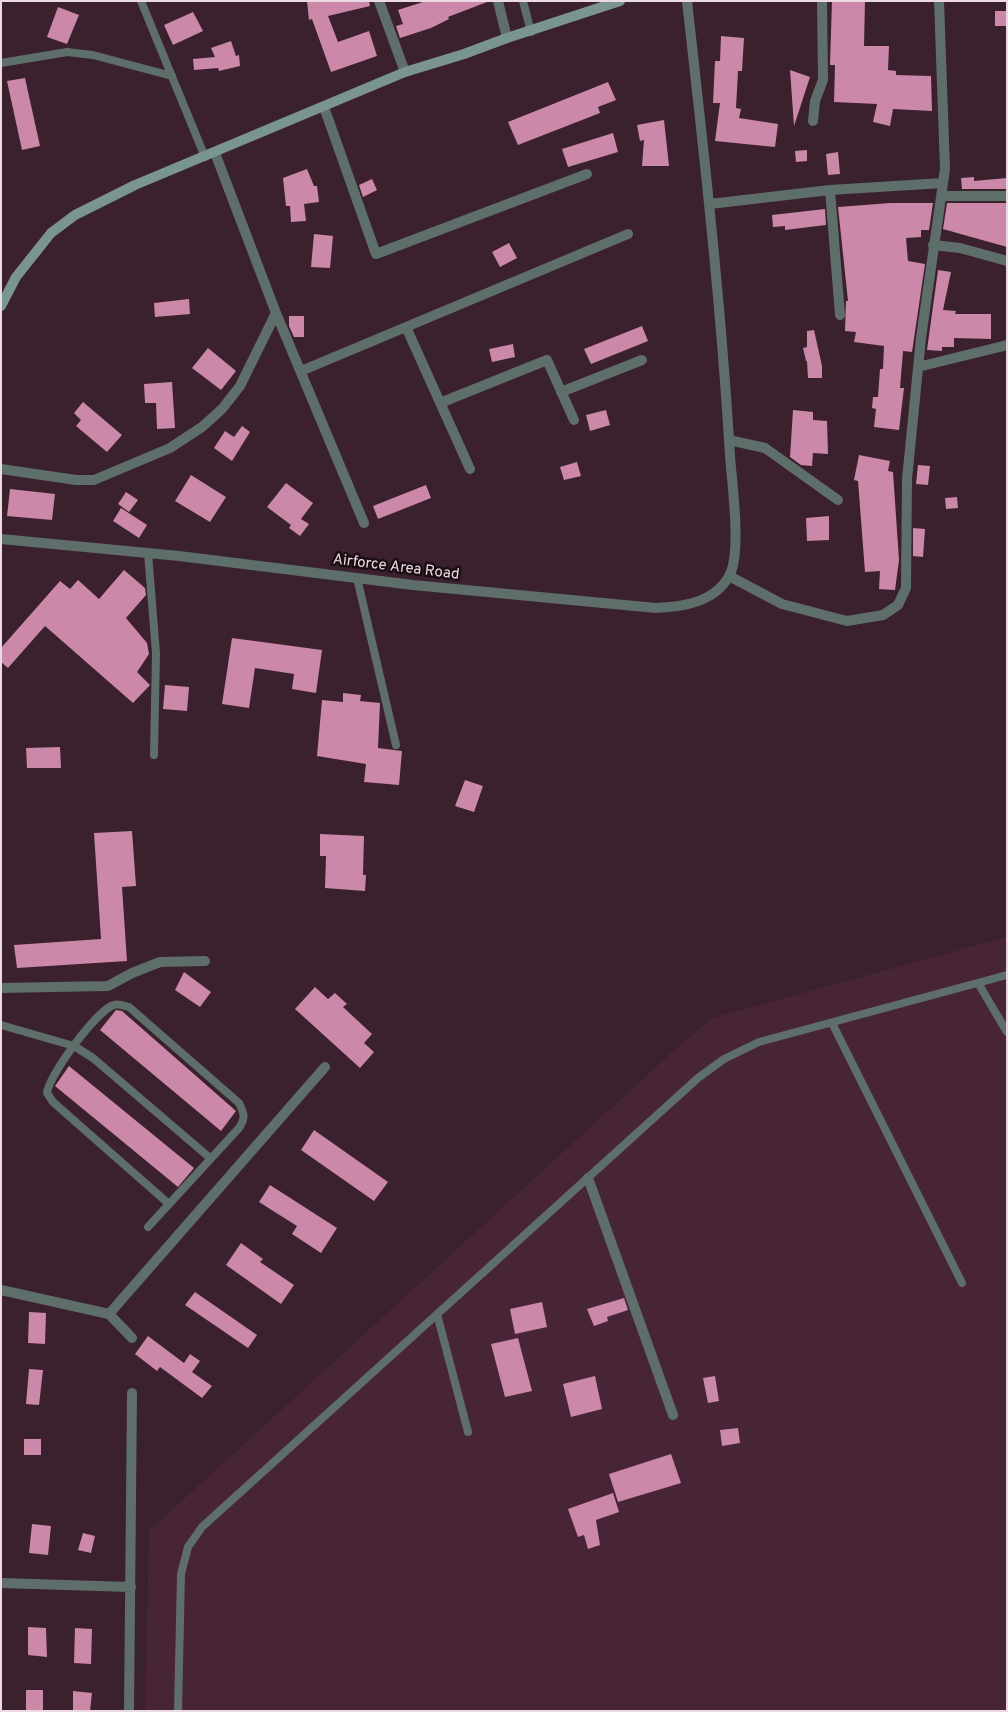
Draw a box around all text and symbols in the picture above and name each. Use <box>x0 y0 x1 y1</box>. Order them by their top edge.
street label: Airforce Area Road <box>332 551 460 585</box>

